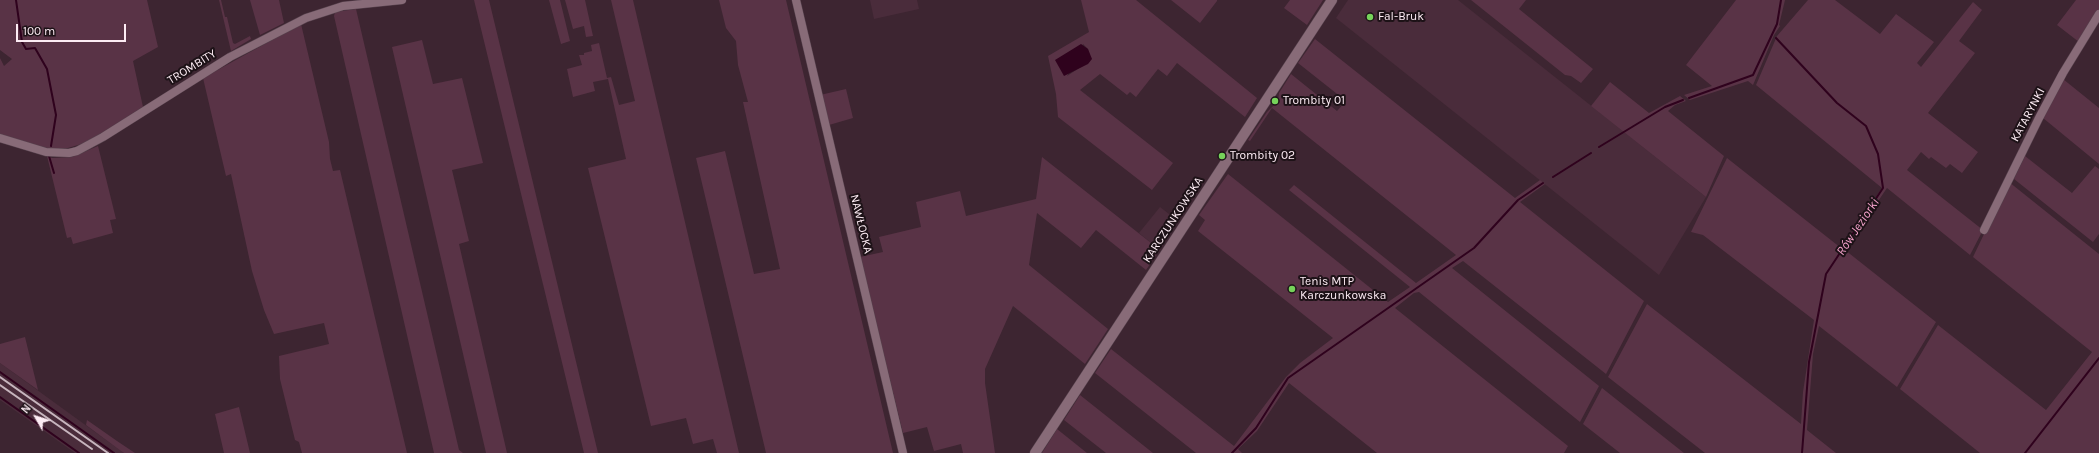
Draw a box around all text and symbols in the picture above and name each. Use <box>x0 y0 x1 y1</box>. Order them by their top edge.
place label: Fal-Bruk <box>1378 10 1424 24</box>
marker: Fal-Bruk <box>1365 12 1375 22</box>
scale bar <box>18 16 128 42</box>
text: 100 m <box>23 24 55 38</box>
street label: TROMBITY <box>165 46 219 88</box>
street label: KATARYNKI <box>2008 86 2048 144</box>
place label: Trombity 01 <box>1283 94 1345 108</box>
marker: Trombity 01 <box>1270 96 1280 106</box>
place label: Trombity 02 <box>1230 149 1295 163</box>
marker: Trombity 02 <box>1217 151 1227 161</box>
street label: KARCZUNKOWSKA <box>1140 174 1206 266</box>
street label: NAWŁOCKA <box>847 193 875 255</box>
water label: Rów Jeziorki <box>1833 195 1883 259</box>
place label: Tenis MTP Karczunkowska <box>1300 275 1386 303</box>
marker: Tenis MTP Karczunkowska <box>1287 284 1297 294</box>
north arrow <box>16 397 56 437</box>
text: N <box>19 402 34 416</box>

